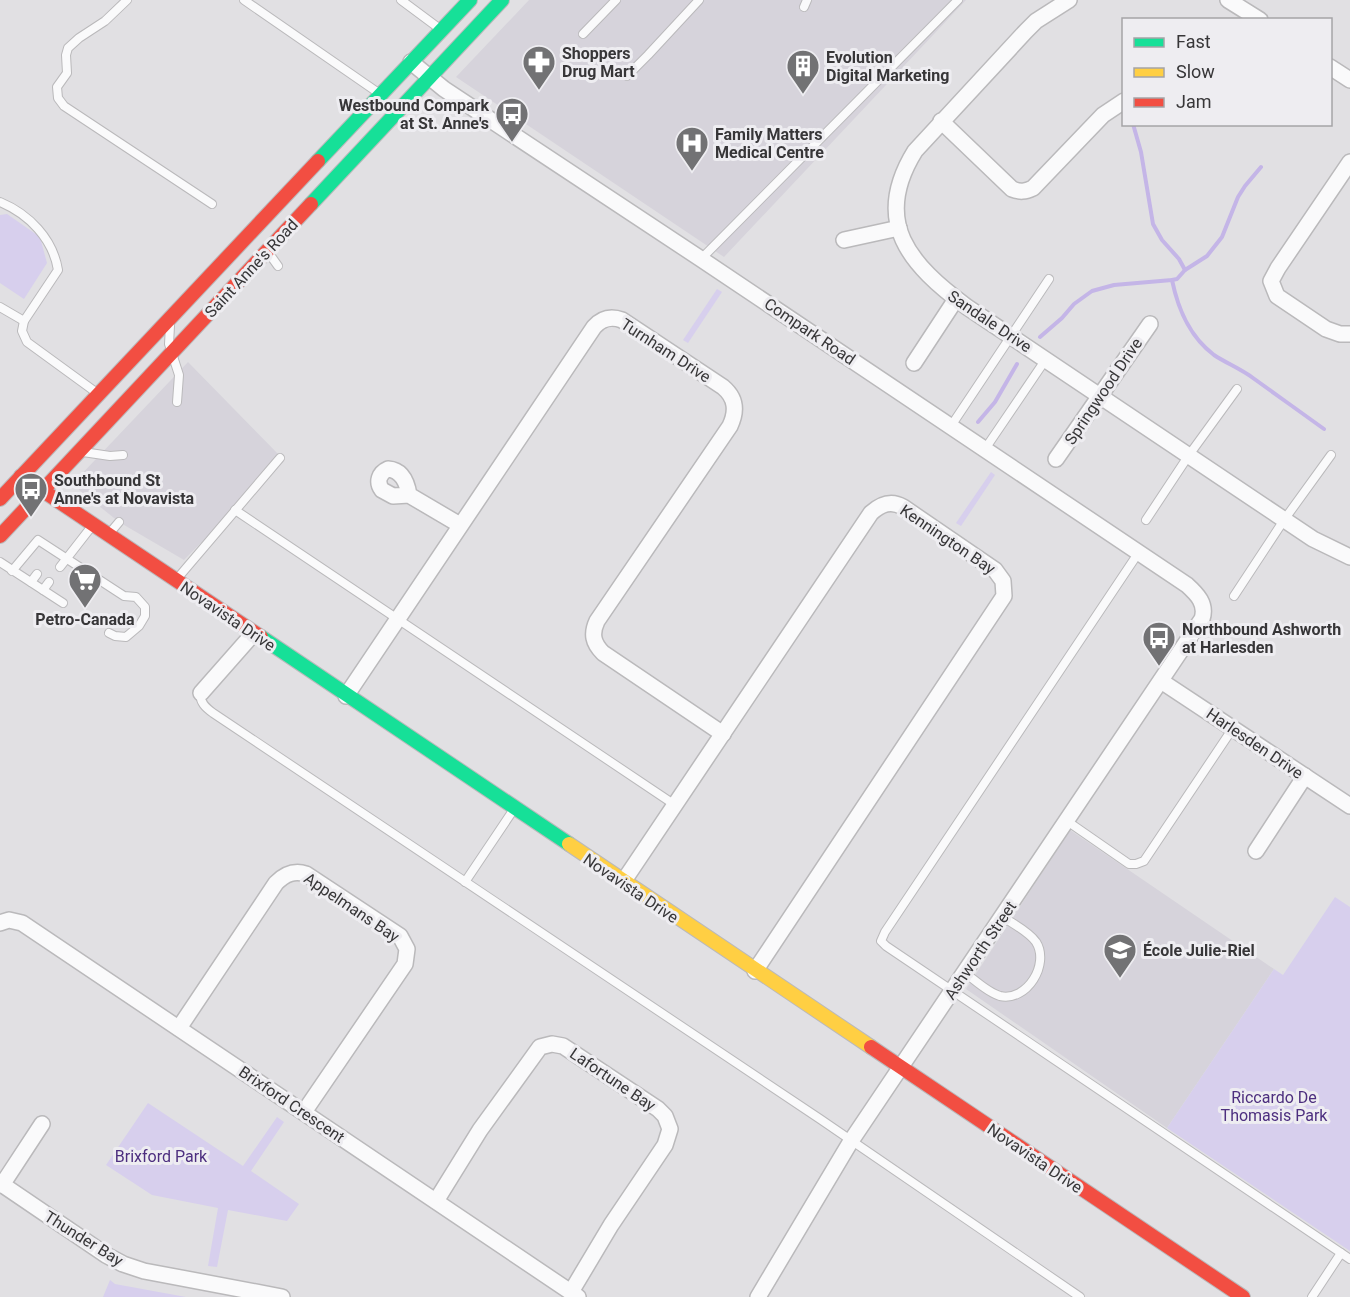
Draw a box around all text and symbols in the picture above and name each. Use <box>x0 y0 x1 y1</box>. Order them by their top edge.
legend <box>1122 18 1332 126</box>
text: Fast <box>1176 31 1211 52</box>
pharmacy icon: Shoppers Drug Mart <box>521 44 557 91</box>
place label: Shoppers Drug Mart <box>562 44 635 81</box>
building icon: Evolution Digital Marketing <box>785 48 821 95</box>
place label: Evolution Digital Marketing <box>826 48 949 85</box>
text: Slow <box>1176 61 1215 82</box>
text: Jam <box>1176 91 1212 112</box>
place label: Westbound Compark at St. Anne's <box>339 96 489 133</box>
bus stop icon: Westbound Compark at St. Anne's <box>494 96 530 143</box>
hospital icon: Family Matters Medical Centre <box>674 125 710 172</box>
place label: Family Matters Medical Centre <box>715 125 824 162</box>
street label: Saint Anne's Road <box>201 215 302 322</box>
street label: Sandale Drive <box>944 286 1035 356</box>
street label: Compark Road <box>761 294 859 369</box>
street label: Turnham Drive <box>617 314 714 387</box>
street label: Springwood Drive <box>1061 334 1146 448</box>
bus stop icon: Southbound St Anne's at Novavista <box>13 471 49 518</box>
place label: Southbound St Anne's at Novavista <box>54 471 195 508</box>
street label: Kennington Bay <box>896 501 999 579</box>
supermarket icon: Petro-Canada <box>67 562 103 609</box>
street label: Novavista Drive <box>177 578 279 655</box>
place label: Petro-Canada <box>35 610 135 629</box>
bus stop icon: Northbound Ashworth at Harlesden <box>1141 620 1177 667</box>
place label: Northbound Ashworth at Harlesden <box>1182 620 1341 657</box>
street label: Harlesden Drive <box>1203 704 1307 783</box>
street label: Novavista Drive <box>580 850 682 927</box>
street label: Appelmans Bay <box>301 869 403 946</box>
street label: Ashworth Street <box>940 897 1020 1003</box>
school or university icon: École Julie-Riel <box>1102 932 1138 979</box>
place label: École Julie-Riel <box>1143 941 1255 960</box>
street label: Lafortune Bay <box>566 1044 660 1115</box>
street label: Brixford Crescent <box>235 1062 348 1147</box>
park label: Riccardo De Thomasis Park <box>1221 1088 1328 1125</box>
street label: Novavista Drive <box>984 1120 1086 1197</box>
park label: Brixford Park <box>115 1147 208 1166</box>
street label: Thunder Bay <box>41 1207 127 1270</box>

